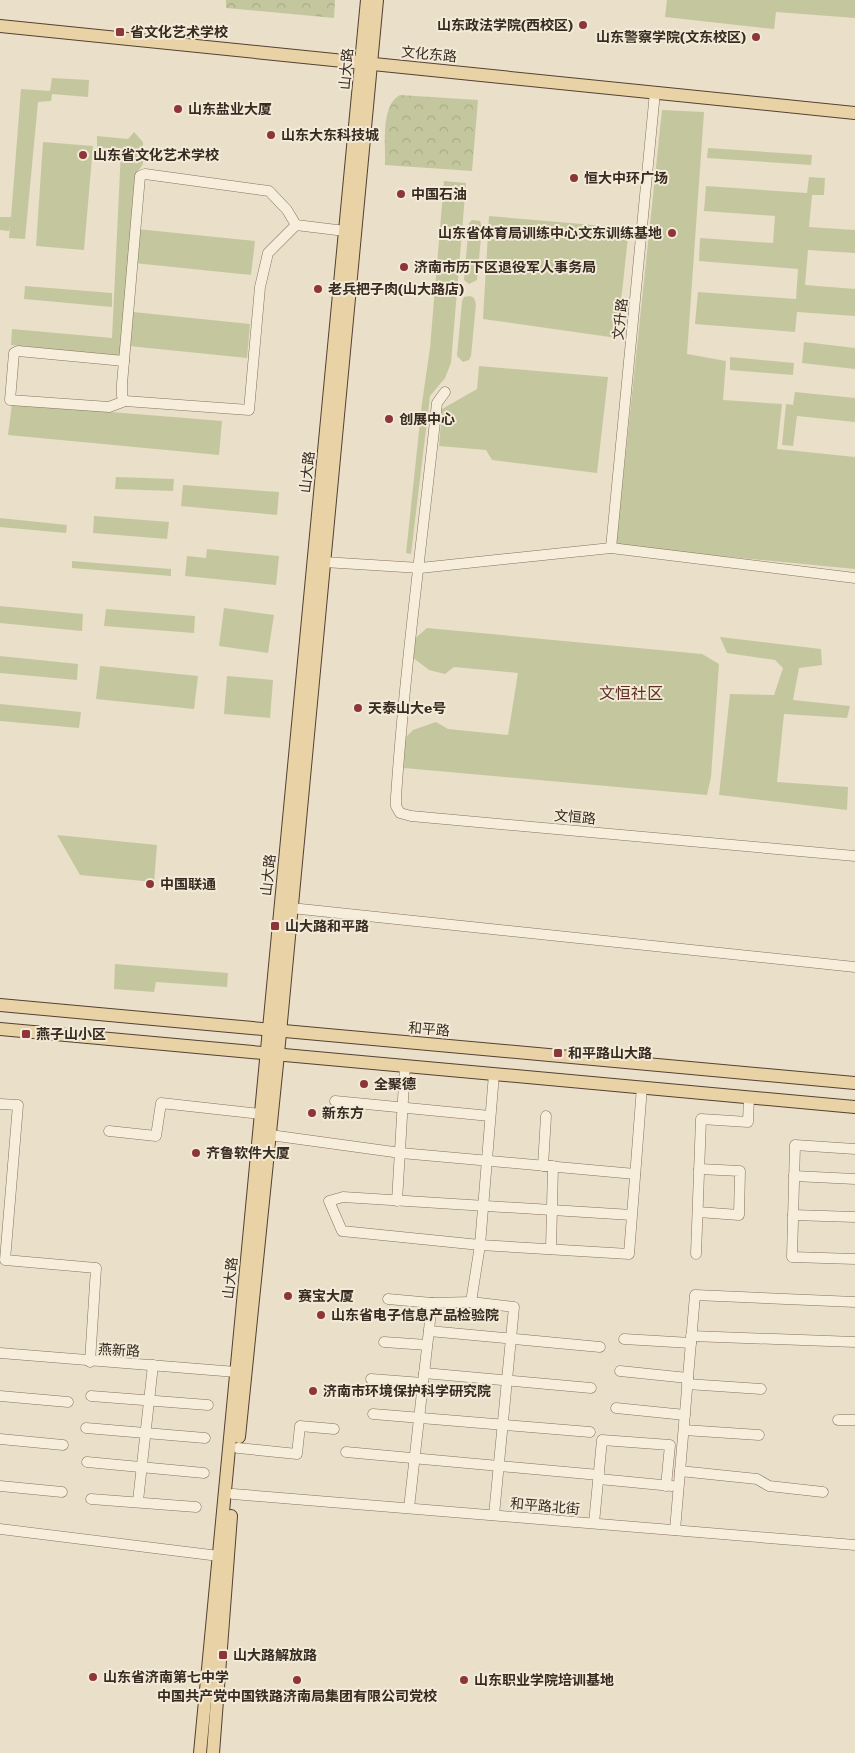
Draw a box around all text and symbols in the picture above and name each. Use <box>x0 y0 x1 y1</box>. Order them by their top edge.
place label: 山东政法学院(西校区) <box>437 17 573 33</box>
marker: 山东政法学院(西校区) <box>577 19 589 31</box>
place label: 省文化艺术学校 <box>130 24 228 40</box>
marker: 省文化艺术学校 <box>114 26 126 38</box>
place label: 山东警察学院(文东校区) <box>596 29 746 45</box>
marker: 山东警察学院(文东校区) <box>750 31 762 43</box>
street label: 文化东路 <box>400 44 458 64</box>
street label: 山大路 <box>336 47 356 91</box>
place label: 山东盐业大厦 <box>188 101 272 117</box>
marker: 山东盐业大厦 <box>172 103 184 115</box>
place label: 山东大东科技城 <box>281 127 379 143</box>
marker: 山东大东科技城 <box>265 129 277 141</box>
place label: 山东省文化艺术学校 <box>93 147 219 163</box>
marker: 山东省文化艺术学校 <box>77 149 89 161</box>
place label: 恒大中环广场 <box>584 170 668 186</box>
marker: 恒大中环广场 <box>568 172 580 184</box>
place label: 中国石油 <box>411 186 467 202</box>
marker: 中国石油 <box>395 188 407 200</box>
place label: 山东省体育局训练中心文东训练基地 <box>438 225 662 241</box>
marker: 山东省体育局训练中心文东训练基地 <box>666 227 678 239</box>
place label: 济南市历下区退役军人事务局 <box>414 259 596 275</box>
marker: 济南市历下区退役军人事务局 <box>398 261 410 273</box>
place label: 老兵把子肉(山大路店) <box>328 281 464 297</box>
marker: 老兵把子肉(山大路店) <box>312 283 324 295</box>
street label: 文升路 <box>610 297 630 341</box>
place label: 创展中心 <box>399 411 455 427</box>
marker: 创展中心 <box>383 413 395 425</box>
street label: 山大路 <box>297 450 317 494</box>
district label: 文恒社区 <box>599 684 663 703</box>
place label: 天泰山大e号 <box>368 700 446 716</box>
marker: 天泰山大e号 <box>352 702 364 714</box>
street label: 文恒路 <box>553 807 597 827</box>
street label: 山大路 <box>258 853 278 897</box>
place label: 中国联通 <box>160 876 216 892</box>
marker: 中国联通 <box>144 878 156 890</box>
place label: 山大路和平路 <box>285 918 369 934</box>
marker: 山大路和平路 <box>269 920 281 932</box>
street label: 和平路 <box>407 1019 451 1039</box>
place label: 燕子山小区 <box>36 1026 106 1042</box>
marker: 燕子山小区 <box>20 1028 32 1040</box>
place label: 和平路山大路 <box>568 1045 652 1061</box>
marker: 和平路山大路 <box>552 1047 564 1059</box>
place label: 全聚德 <box>374 1076 416 1092</box>
marker: 全聚德 <box>358 1078 370 1090</box>
place label: 新东方 <box>322 1105 364 1121</box>
marker: 新东方 <box>306 1107 318 1119</box>
place label: 齐鲁软件大厦 <box>206 1145 290 1161</box>
marker: 齐鲁软件大厦 <box>190 1147 202 1159</box>
street label: 山大路 <box>220 1256 240 1300</box>
place label: 赛宝大厦 <box>298 1288 354 1304</box>
marker: 赛宝大厦 <box>282 1290 294 1302</box>
place label: 山东省电子信息产品检验院 <box>331 1307 499 1323</box>
marker: 山东省电子信息产品检验院 <box>315 1309 327 1321</box>
street label: 燕新路 <box>98 1341 140 1359</box>
place label: 济南市环境保护科学研究院 <box>323 1383 491 1399</box>
marker: 济南市环境保护科学研究院 <box>307 1385 319 1397</box>
street label: 和平路北街 <box>509 1495 581 1517</box>
place label: 山大路解放路 <box>233 1647 317 1663</box>
marker: 山大路解放路 <box>217 1649 229 1661</box>
place label: 山东省济南第七中学 <box>103 1669 229 1685</box>
marker: 山东省济南第七中学 <box>87 1671 99 1683</box>
place label: 山东职业学院培训基地 <box>474 1672 614 1688</box>
marker: 中国共产党中国铁路济南局集团有限公司党校 <box>291 1674 303 1686</box>
marker: 山东职业学院培训基地 <box>458 1674 470 1686</box>
place label: 中国共产党中国铁路济南局集团有限公司党校 <box>157 1688 437 1704</box>

